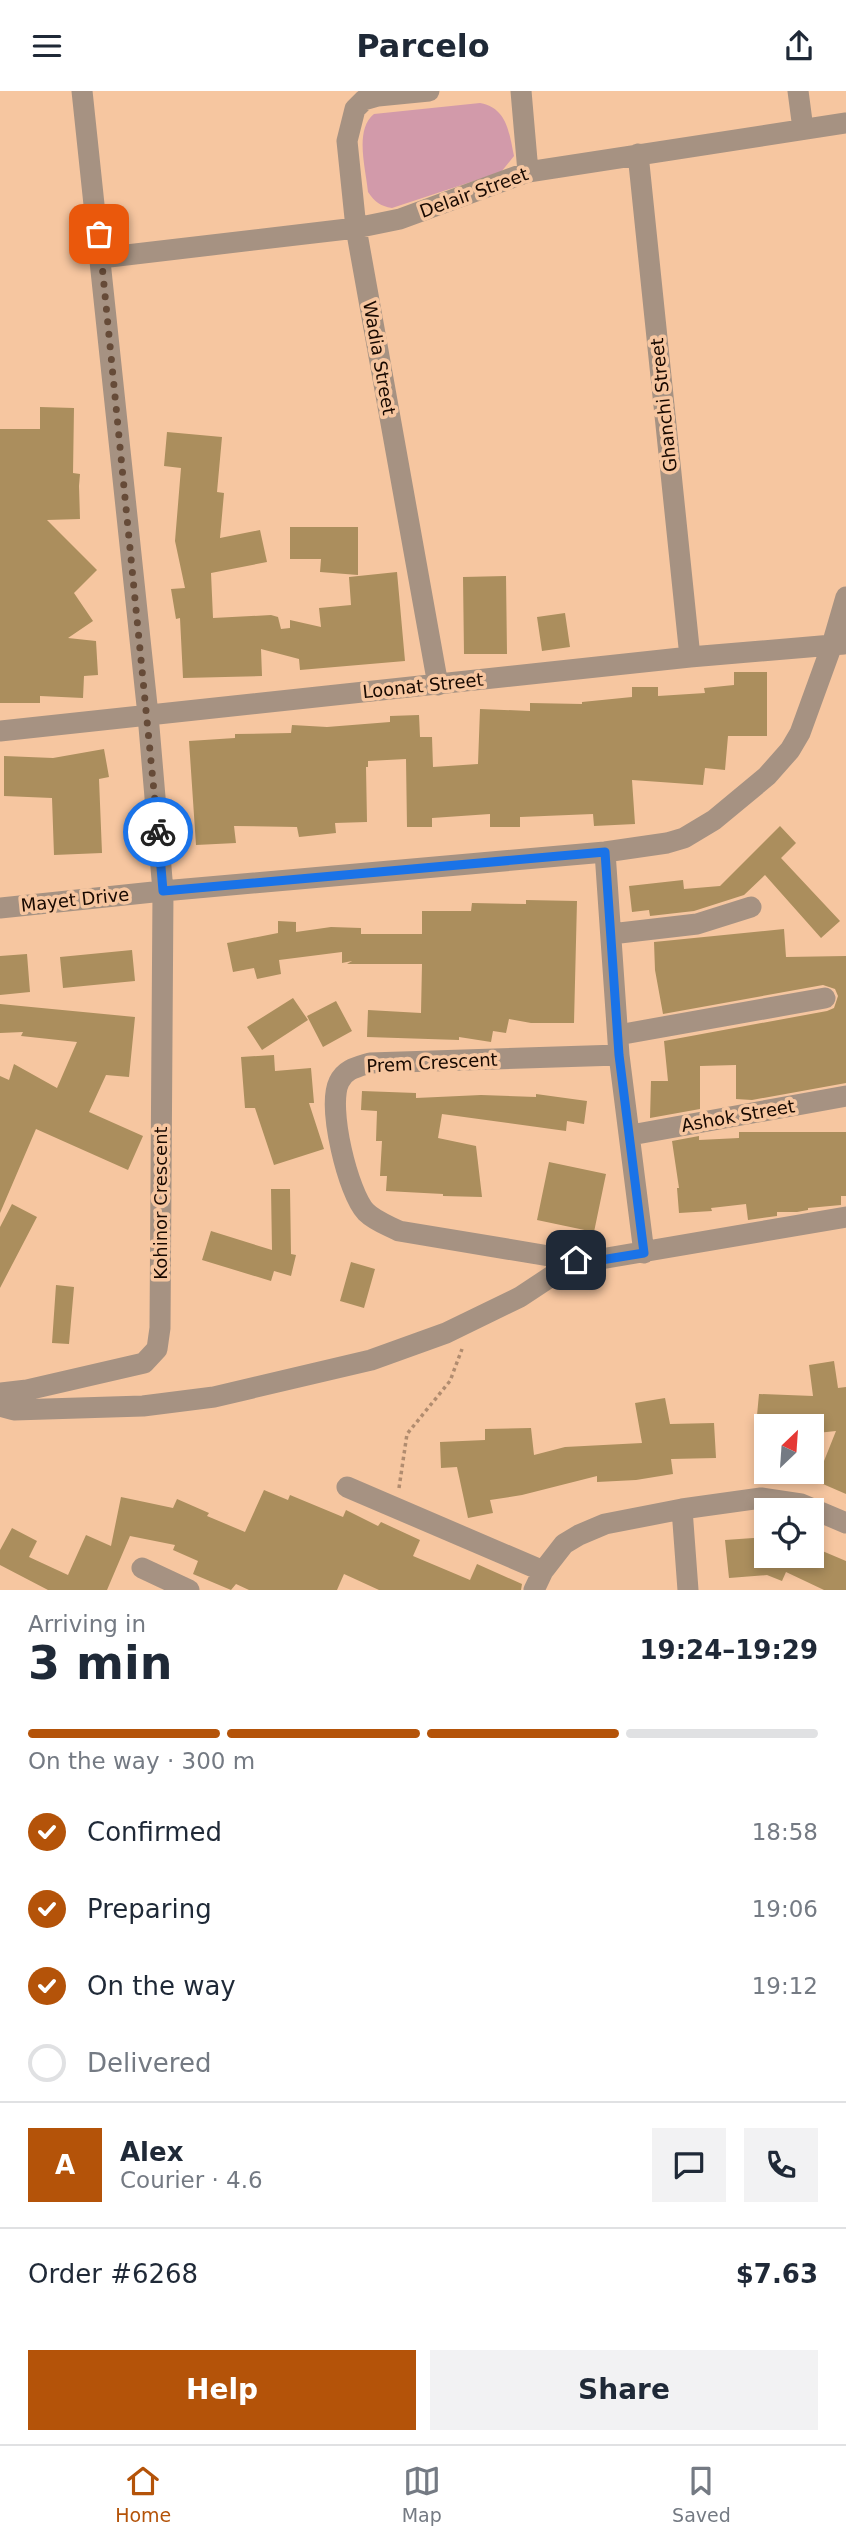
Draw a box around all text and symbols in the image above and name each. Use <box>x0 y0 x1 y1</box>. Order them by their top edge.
icon: menu <box>28 27 66 65</box>
text: Parcelo <box>356 27 490 65</box>
icon: share <box>780 27 818 65</box>
street label: Delair Street <box>417 163 531 222</box>
pin <box>69 204 129 264</box>
icon: bag <box>80 215 118 253</box>
street label: Wadia Street <box>359 299 400 417</box>
street label: Ghanchi Street <box>646 337 681 473</box>
street label: Loonat Street <box>361 669 485 702</box>
courier <box>123 797 193 867</box>
icon: bike <box>139 813 177 851</box>
street label: Mayet Drive <box>20 883 130 916</box>
street label: Prem Crescent <box>366 1049 498 1076</box>
street label: Ashok Street <box>679 1095 796 1136</box>
street label: Kohinor Crescent <box>150 1126 171 1280</box>
pin <box>546 1230 606 1290</box>
icon: home <box>557 1241 595 1279</box>
north arrow <box>754 1414 824 1484</box>
map controls <box>754 1414 824 1568</box>
button: locate <box>754 1498 824 1568</box>
text: Arriving in <box>28 1611 146 1637</box>
text: 19:24–19:29 <box>639 1635 818 1665</box>
text: 3 min <box>28 1636 172 1690</box>
text: On the way · 300 m <box>28 1748 255 1774</box>
icon: check <box>28 1813 66 1851</box>
text: Confirmed <box>87 1817 222 1847</box>
text: 18:58 <box>752 1819 818 1845</box>
icon: check <box>28 1890 66 1928</box>
text: Preparing <box>87 1894 212 1924</box>
text: 19:06 <box>752 1896 818 1922</box>
icon: check <box>28 1967 66 2005</box>
text: On the way <box>87 1971 236 2001</box>
text: 19:12 <box>752 1973 818 1999</box>
text: Delivered <box>87 2048 211 2078</box>
button: chat <box>652 2128 726 2202</box>
button: phone <box>744 2128 818 2202</box>
text: Alex <box>120 2137 183 2167</box>
text: A <box>55 2150 75 2180</box>
text: Courier · 4.6 <box>120 2167 263 2193</box>
text: Order #6268 <box>28 2259 198 2289</box>
text: $7.63 <box>736 2259 818 2289</box>
button: Help <box>28 2350 416 2430</box>
button: Share <box>430 2350 818 2430</box>
tab: Home <box>115 2462 171 2526</box>
tab: Map <box>402 2462 442 2526</box>
tab: Saved <box>672 2462 731 2526</box>

